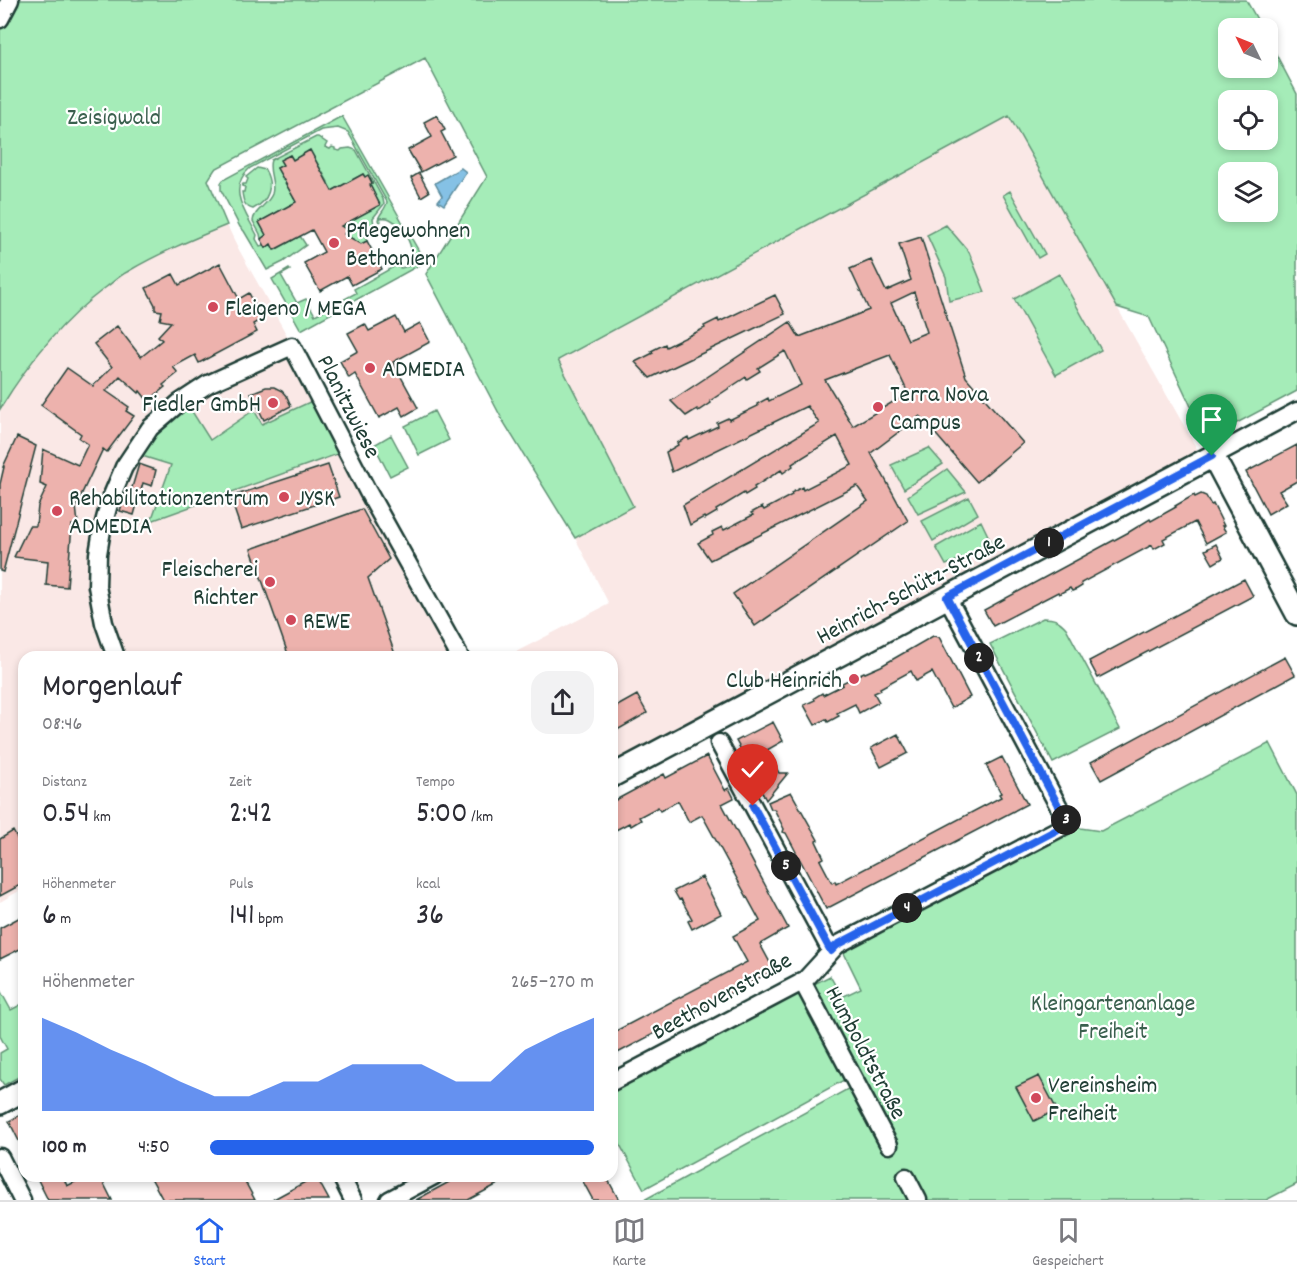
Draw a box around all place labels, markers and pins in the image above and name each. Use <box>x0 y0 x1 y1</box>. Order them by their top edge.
place label: Pflegewohnen Bethanien <box>346 215 470 277</box>
marker: Pflegewohnen Bethanien <box>327 236 341 250</box>
place label: Fleigeno / MEGA <box>225 293 367 327</box>
marker: Fleigeno / MEGA <box>206 300 220 314</box>
place label: ADMEDIA <box>382 354 465 388</box>
marker: ADMEDIA <box>363 361 377 375</box>
place label: Terra Nova Campus <box>890 379 989 441</box>
place label: Fiedler GmbH <box>142 389 261 423</box>
pin <box>1186 394 1237 456</box>
marker: Fiedler GmbH <box>266 396 280 410</box>
marker: Terra Nova Campus <box>871 400 885 414</box>
place label: Rehabilitationzentrum ADMEDIA <box>69 483 269 545</box>
place label: JYSK <box>296 483 335 517</box>
marker: JYSK <box>277 490 291 504</box>
marker: Rehabilitationzentrum ADMEDIA <box>50 504 64 518</box>
pin: 1 <box>1034 528 1064 558</box>
place label: Fleischerei Richter <box>161 554 258 616</box>
marker: Fleischerei Richter <box>263 575 277 589</box>
place label: REWE <box>303 606 350 640</box>
marker: REWE <box>284 613 298 627</box>
pin: 2 <box>964 643 994 673</box>
place label: Club Heinrich <box>726 665 842 699</box>
marker: Club Heinrich <box>847 672 861 686</box>
pin <box>727 744 778 806</box>
pin: 3 <box>1051 805 1081 835</box>
pin: 5 <box>771 851 801 881</box>
pin: 4 <box>892 893 922 923</box>
place label: Vereinsheim Freiheit <box>1048 1070 1158 1132</box>
marker: Vereinsheim Freiheit <box>1029 1091 1043 1105</box>

